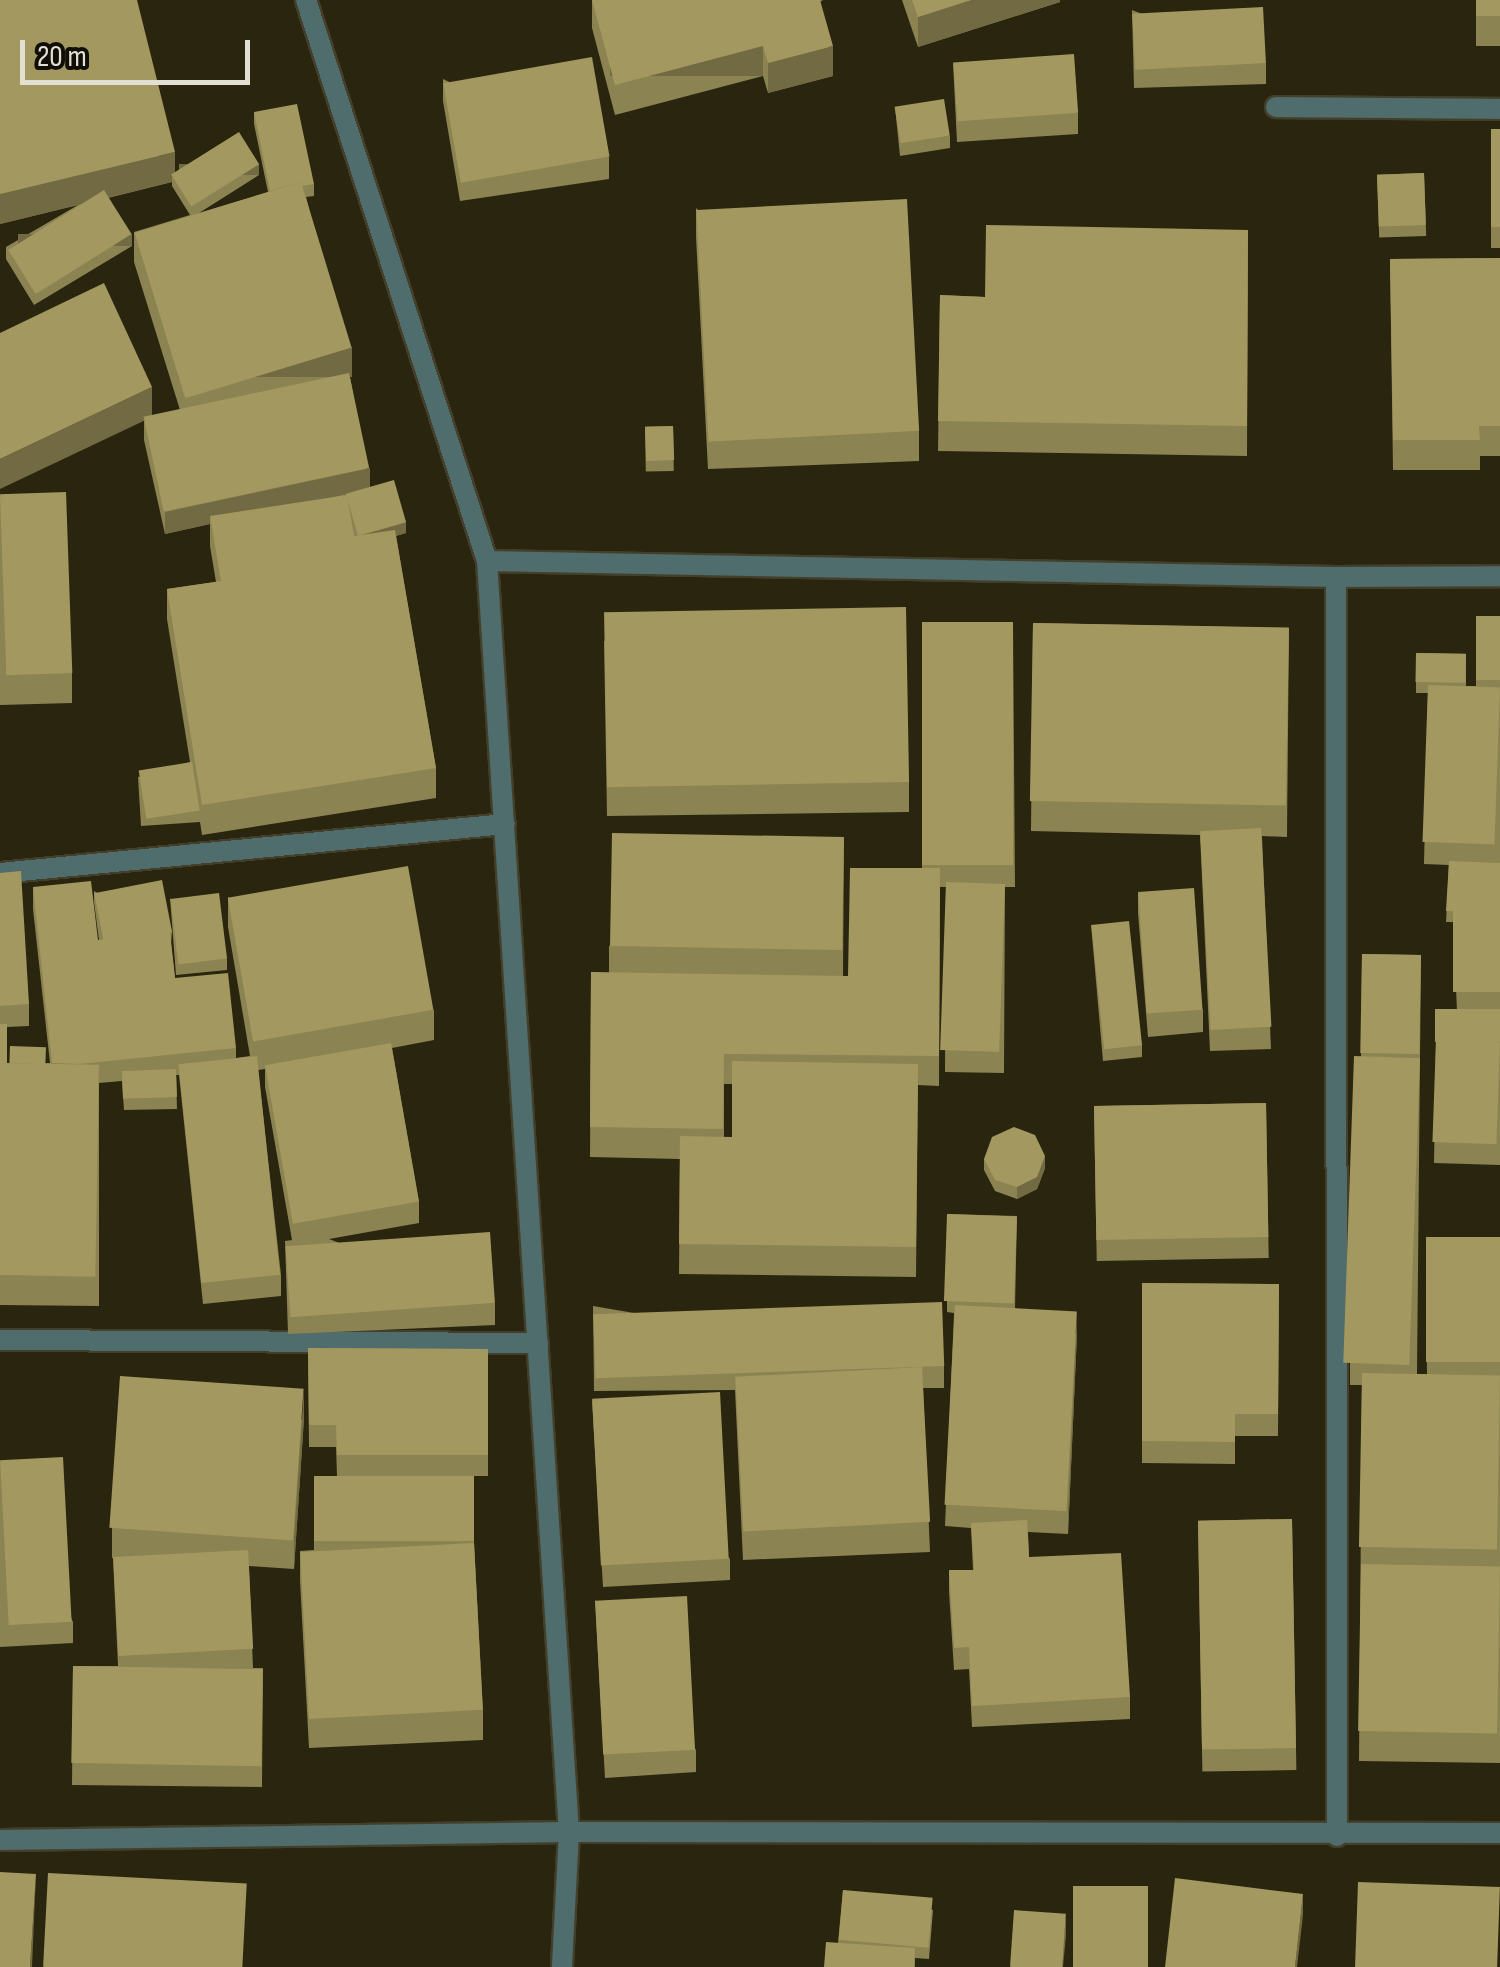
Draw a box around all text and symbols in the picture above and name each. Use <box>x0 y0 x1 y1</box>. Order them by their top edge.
scale bar <box>25 20 255 82</box>
text: 20 m <box>37 39 87 75</box>

